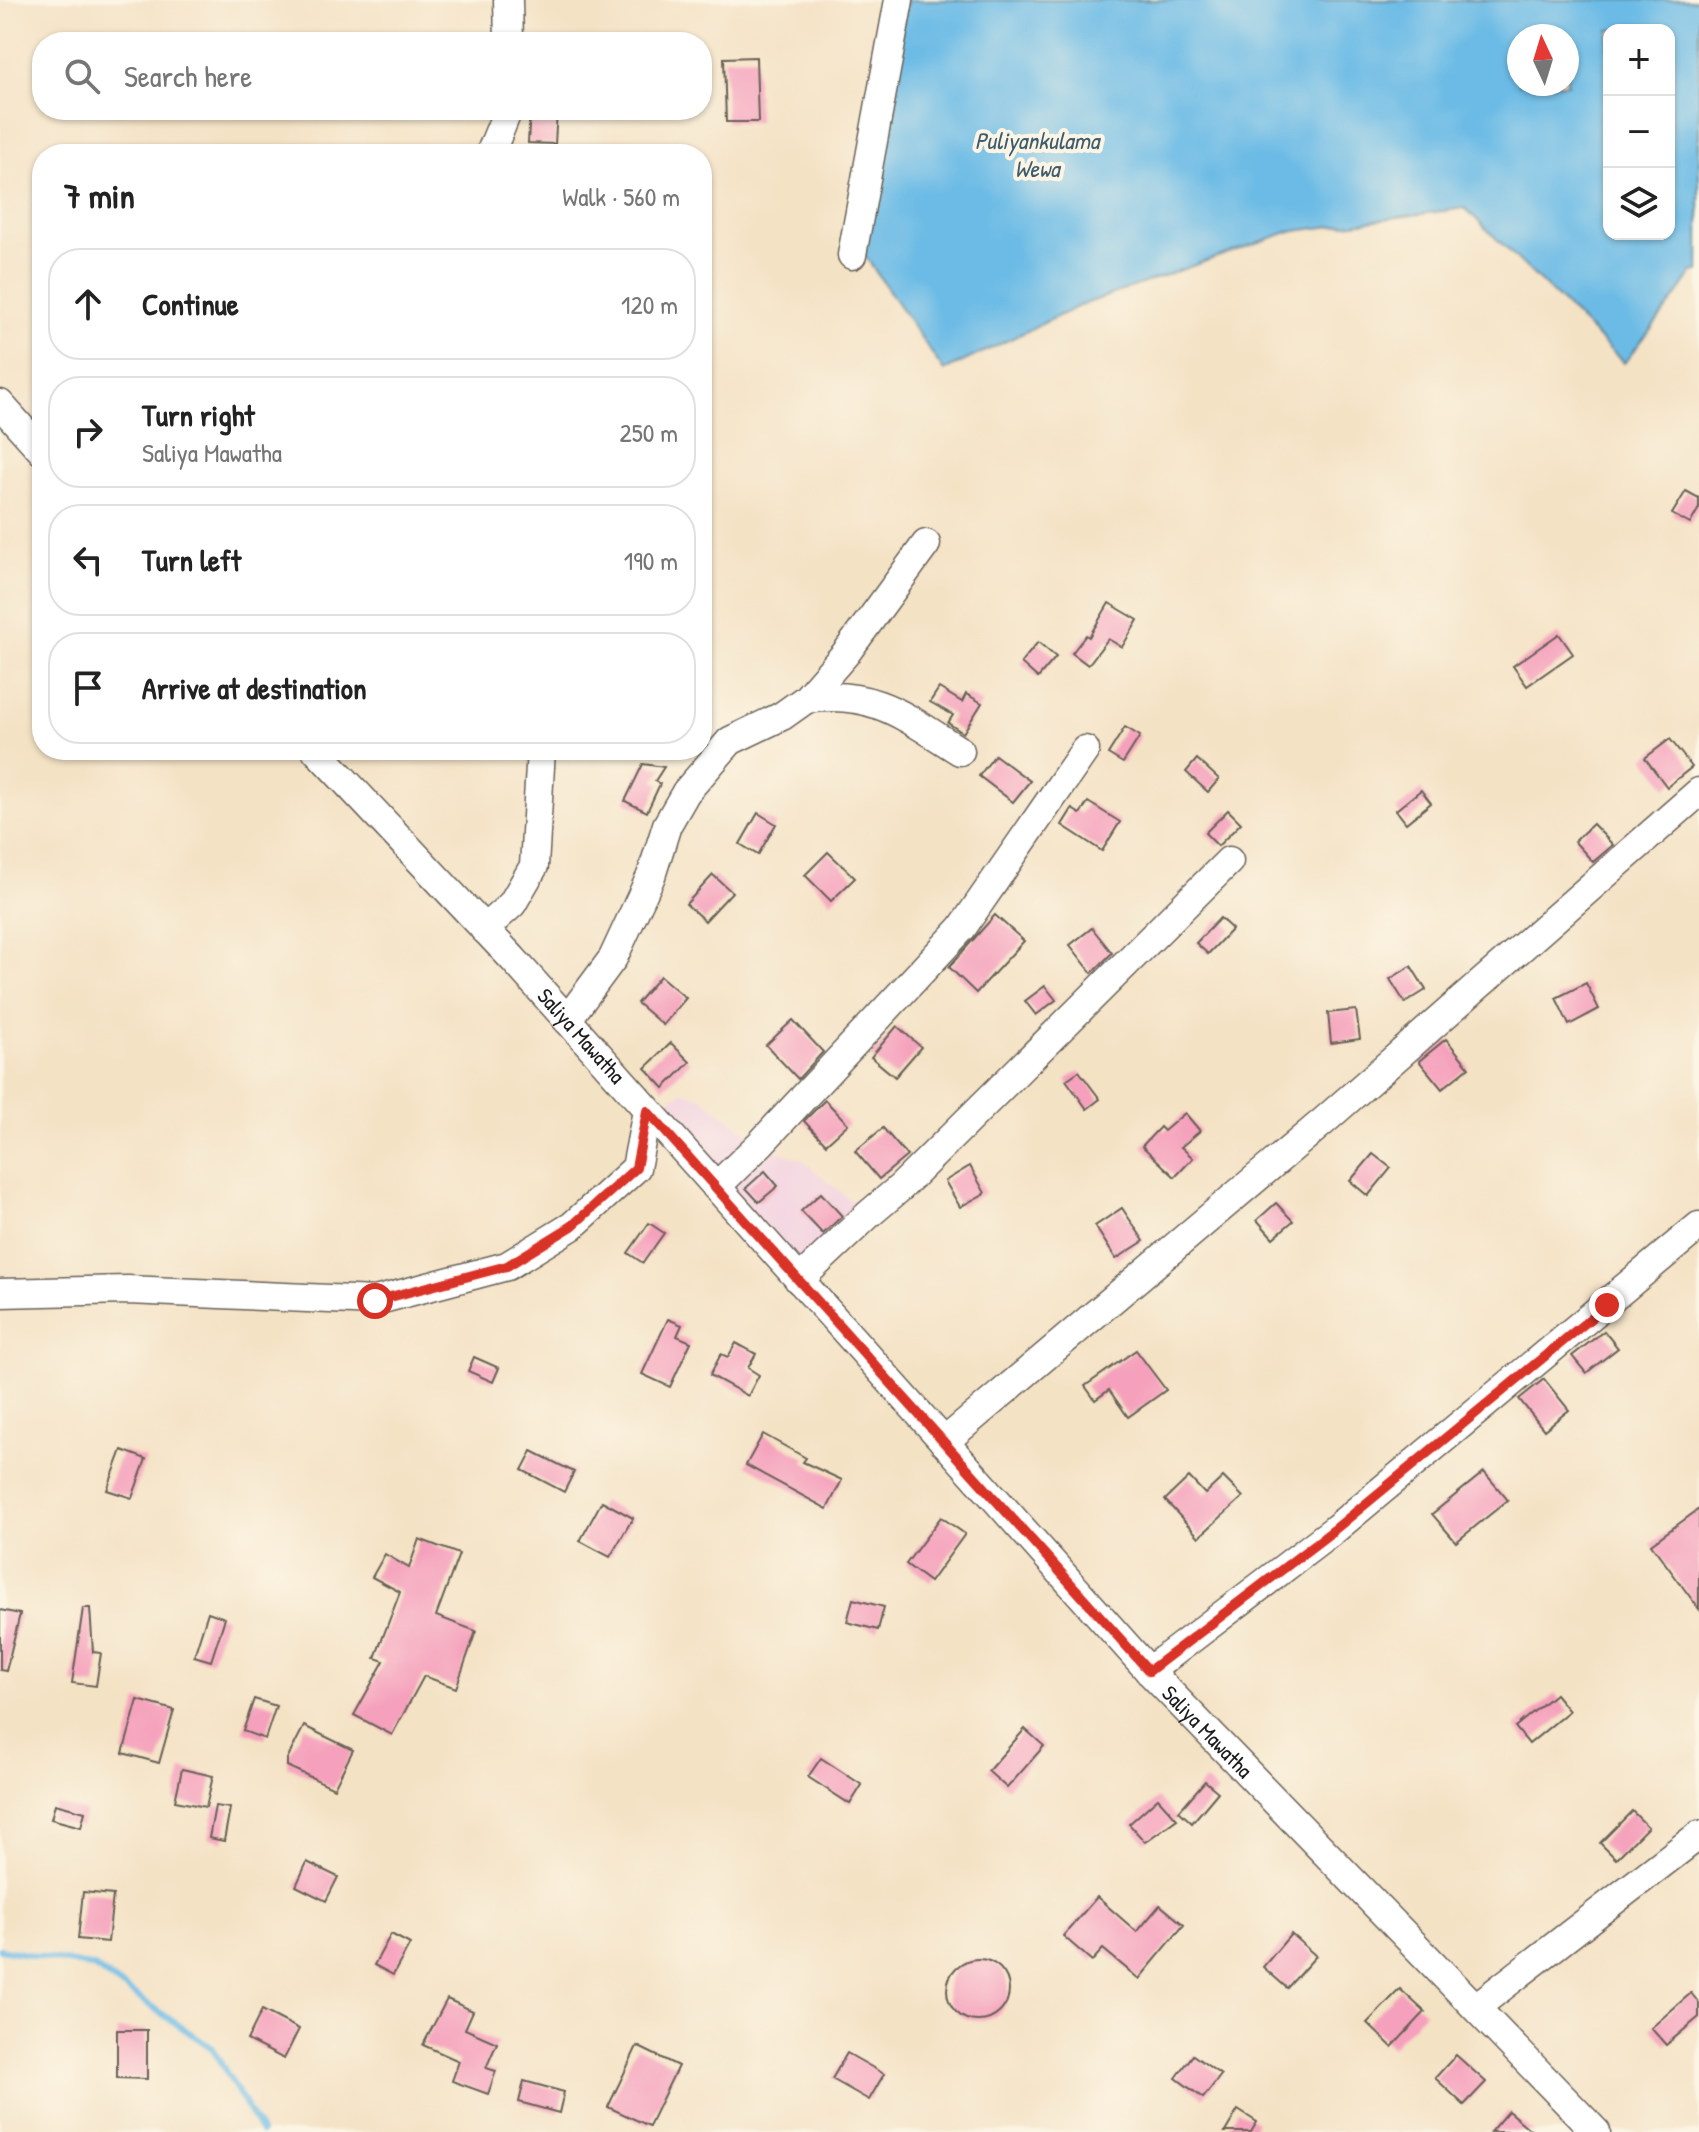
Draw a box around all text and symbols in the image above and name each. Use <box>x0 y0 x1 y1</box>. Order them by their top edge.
north arrow <box>1507 24 1579 96</box>
map controls <box>1603 24 1675 240</box>
button: + <box>1603 24 1675 96</box>
search box <box>32 32 712 120</box>
icon: search <box>60 54 104 98</box>
text: Search here <box>124 56 252 96</box>
button: − <box>1603 96 1675 168</box>
water label: Puliyankulama Wewa <box>975 124 1102 184</box>
button: layers <box>1603 168 1675 240</box>
text: 7 min <box>64 173 135 219</box>
text: Walk · 560 m <box>562 179 680 214</box>
icon: ahead <box>66 282 110 326</box>
text: Continue <box>142 284 239 324</box>
text: 120 m <box>621 287 678 322</box>
text: Turn right <box>142 395 255 435</box>
icon: right <box>66 410 110 454</box>
text: 250 m <box>620 415 678 450</box>
text: Saliya Mawatha <box>142 435 282 470</box>
icon: left <box>66 538 110 582</box>
text: Turn left <box>142 540 241 580</box>
text: 190 m <box>624 543 678 578</box>
icon: arrive <box>66 666 110 710</box>
text: Arrive at destination <box>142 668 367 708</box>
street label: Saliya Mawatha <box>531 981 632 1090</box>
route start <box>357 1283 393 1319</box>
route end <box>1589 1287 1625 1323</box>
street label: Saliya Mawatha <box>1156 1678 1260 1785</box>

